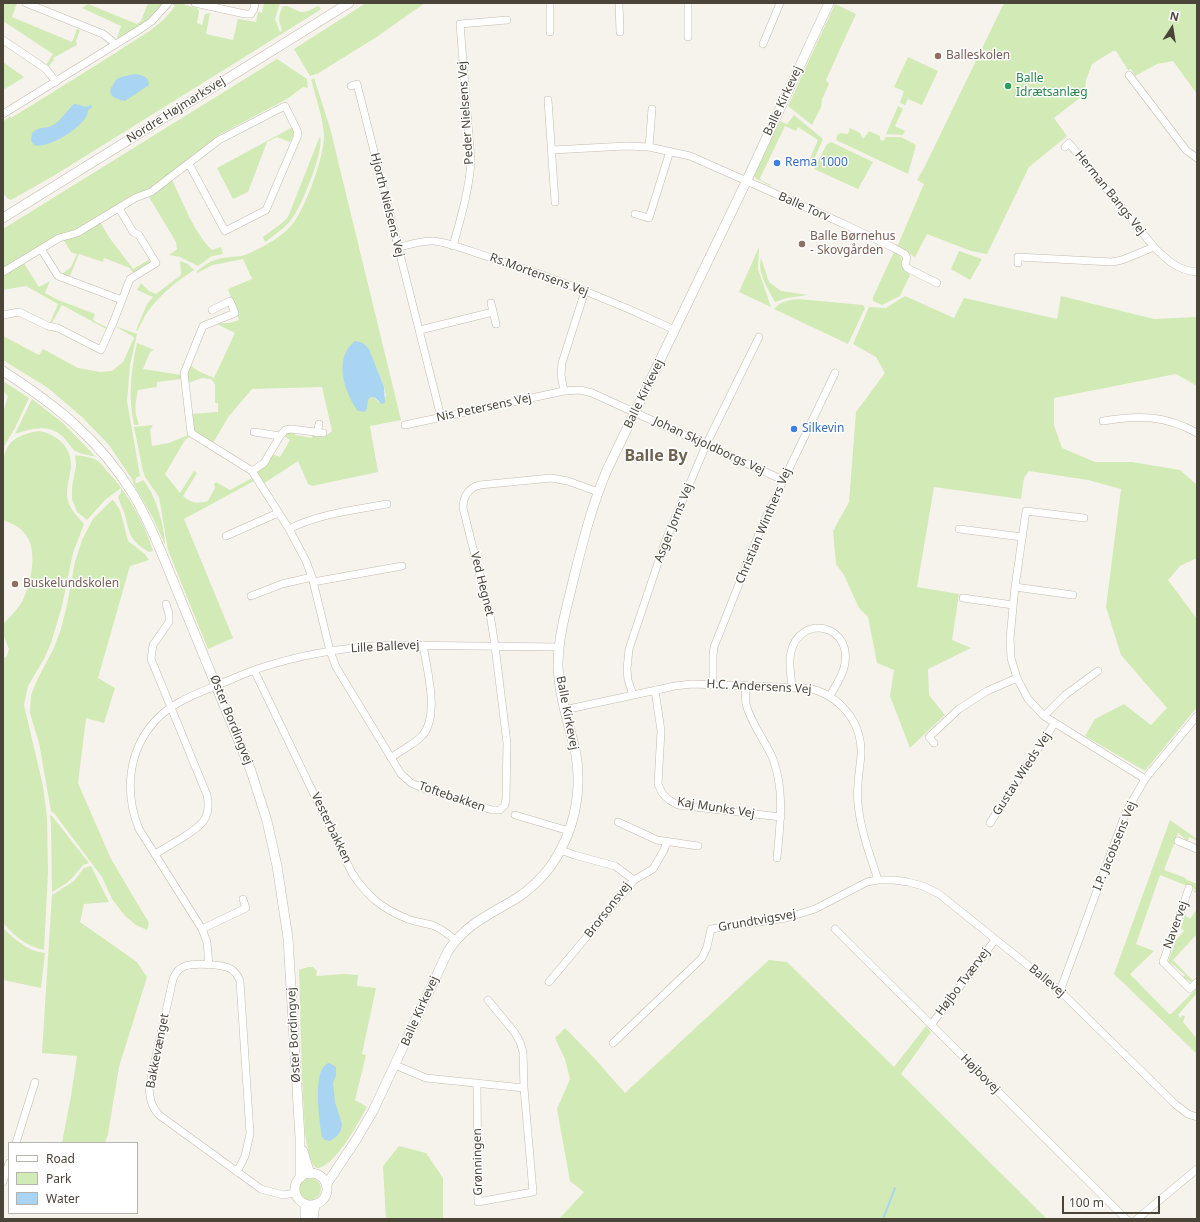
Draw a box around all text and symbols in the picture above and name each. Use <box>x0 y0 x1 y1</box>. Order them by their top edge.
north arrow <box>1152 8 1192 48</box>
text: N <box>1169 8 1181 24</box>
place label: Balleskolen <box>946 49 1010 63</box>
marker: Balleskolen <box>933 51 943 61</box>
street label: Peder Nielsens Vej <box>455 61 477 165</box>
street label: Balle Kirkevej <box>761 64 805 138</box>
place label: Balle Idrætsanlæg <box>1016 72 1088 100</box>
street label: Nordre Højmarksvej <box>124 74 228 146</box>
marker: Balle Idrætsanlæg <box>1003 81 1013 91</box>
street label: Herman Bangs Vej <box>1072 148 1148 238</box>
street label: Hjorth Nielsens Vej <box>367 151 407 259</box>
place label: Rema 1000 <box>785 156 848 170</box>
marker: Rema 1000 <box>772 158 782 168</box>
street label: Balle Torv <box>776 189 832 225</box>
place label: Balle Børnehus - Skovgården <box>810 230 895 258</box>
marker: Balle Børnehus - Skovgården <box>797 239 807 249</box>
street label: Rs.Mortensens Vej <box>488 251 590 299</box>
street label: Balle Kirkevej <box>621 357 667 431</box>
street label: Nis Petersens Vej <box>435 391 533 425</box>
street label: Johan Skjoldborgs Vej <box>651 414 767 478</box>
place label: Silkevin <box>802 422 844 436</box>
marker: Silkevin <box>789 424 799 434</box>
district label: Balle By <box>624 446 688 466</box>
street label: Christian Winthers Vej <box>733 466 795 586</box>
street label: Asger Jorns Vej <box>652 481 696 565</box>
street label: Ved Hegnet <box>467 550 497 618</box>
place label: Buskelundskolen <box>23 577 119 591</box>
marker: Buskelundskolen <box>10 579 20 589</box>
street label: Lille Ballevej <box>350 638 420 656</box>
street label: Øster Bordingvej <box>206 673 256 767</box>
street label: Balle Kirkevej <box>553 675 581 751</box>
street label: H.C. Andersens Vej <box>706 677 812 697</box>
street label: Gustav Wieds Vej <box>990 730 1054 818</box>
street label: Toftebakken <box>417 779 487 815</box>
street label: Vesterbakken <box>308 790 354 866</box>
street label: Kaj Munks Vej <box>676 795 756 821</box>
street label: I.P. Jacobsens Vej <box>1090 799 1140 893</box>
street label: Brorsonsvej <box>582 879 634 941</box>
street label: Navervej <box>1161 899 1191 951</box>
street label: Grundtvigsvej <box>717 907 797 935</box>
street label: Højbo Tværvej <box>933 945 993 1019</box>
street label: Ballevej <box>1026 962 1068 1000</box>
street label: Balle Kirkevej <box>398 974 442 1048</box>
street label: Øster Bordingvej <box>284 987 304 1083</box>
street label: Bakkevænget <box>144 1012 172 1090</box>
street label: Højbovej <box>957 1051 1003 1097</box>
street label: Grønningen <box>470 1128 486 1196</box>
legend <box>8 1142 138 1214</box>
text: Road <box>46 1150 75 1167</box>
text: Park <box>46 1170 71 1187</box>
scale bar <box>1064 1188 1162 1214</box>
text: Water <box>46 1190 80 1207</box>
text: 100 m <box>1069 1194 1104 1211</box>

